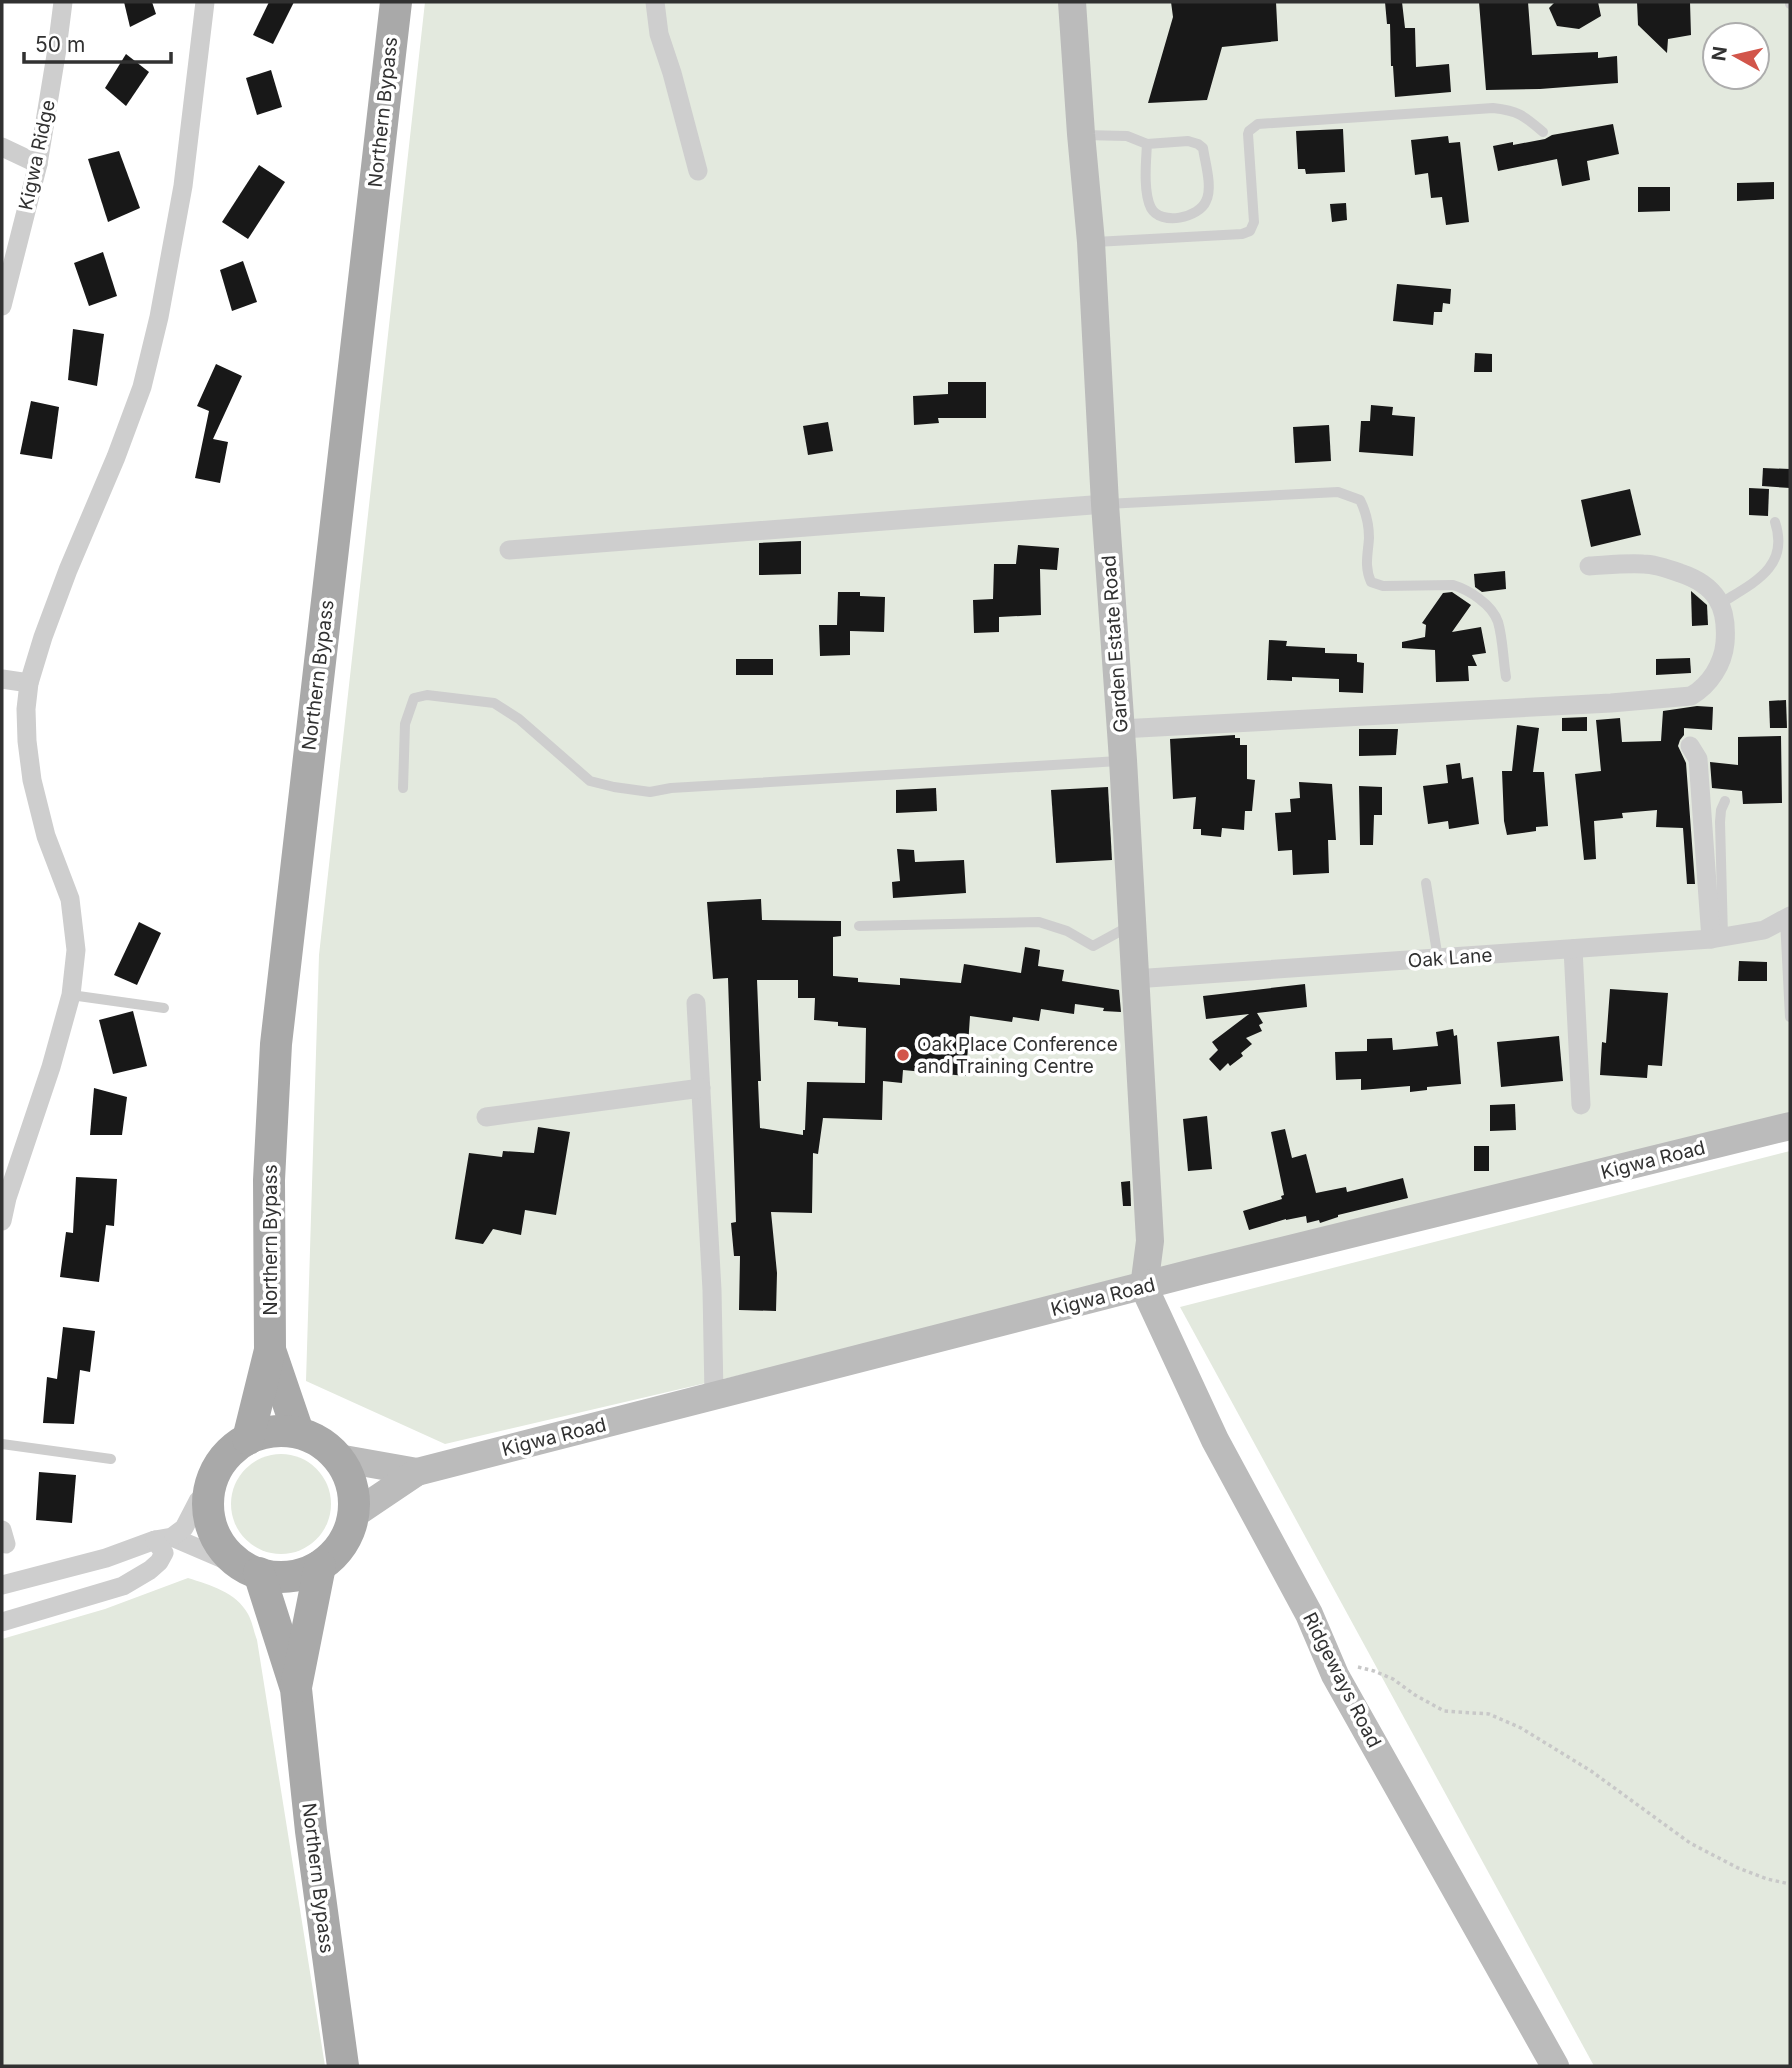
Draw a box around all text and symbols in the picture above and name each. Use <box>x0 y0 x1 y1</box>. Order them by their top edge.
scale bar <box>24 21 172 65</box>
north arrow <box>1701 21 1771 91</box>
text: 50 m <box>35 32 85 57</box>
street label: Northern Bypass <box>364 36 402 188</box>
text: N <box>1707 45 1732 62</box>
street label: Kigwa Ridge <box>14 98 60 212</box>
street label: Garden Estate Road <box>1097 555 1133 733</box>
street label: Northern Bypass <box>297 598 339 752</box>
street label: Oak Lane <box>1407 944 1493 972</box>
place label: Oak Place Conference and Training Centre <box>917 1033 1118 1078</box>
marker: Oak Place Conference and Training Centre <box>895 1047 911 1063</box>
street label: Kigwa Road <box>1598 1136 1708 1184</box>
street label: Northern Bypass <box>259 1164 282 1316</box>
street label: Kigwa Road <box>1048 1273 1158 1321</box>
street label: Kigwa Road <box>499 1413 609 1461</box>
street label: Ridgeways Road <box>1298 1609 1386 1751</box>
street label: Northern Bypass <box>297 1801 339 1955</box>

